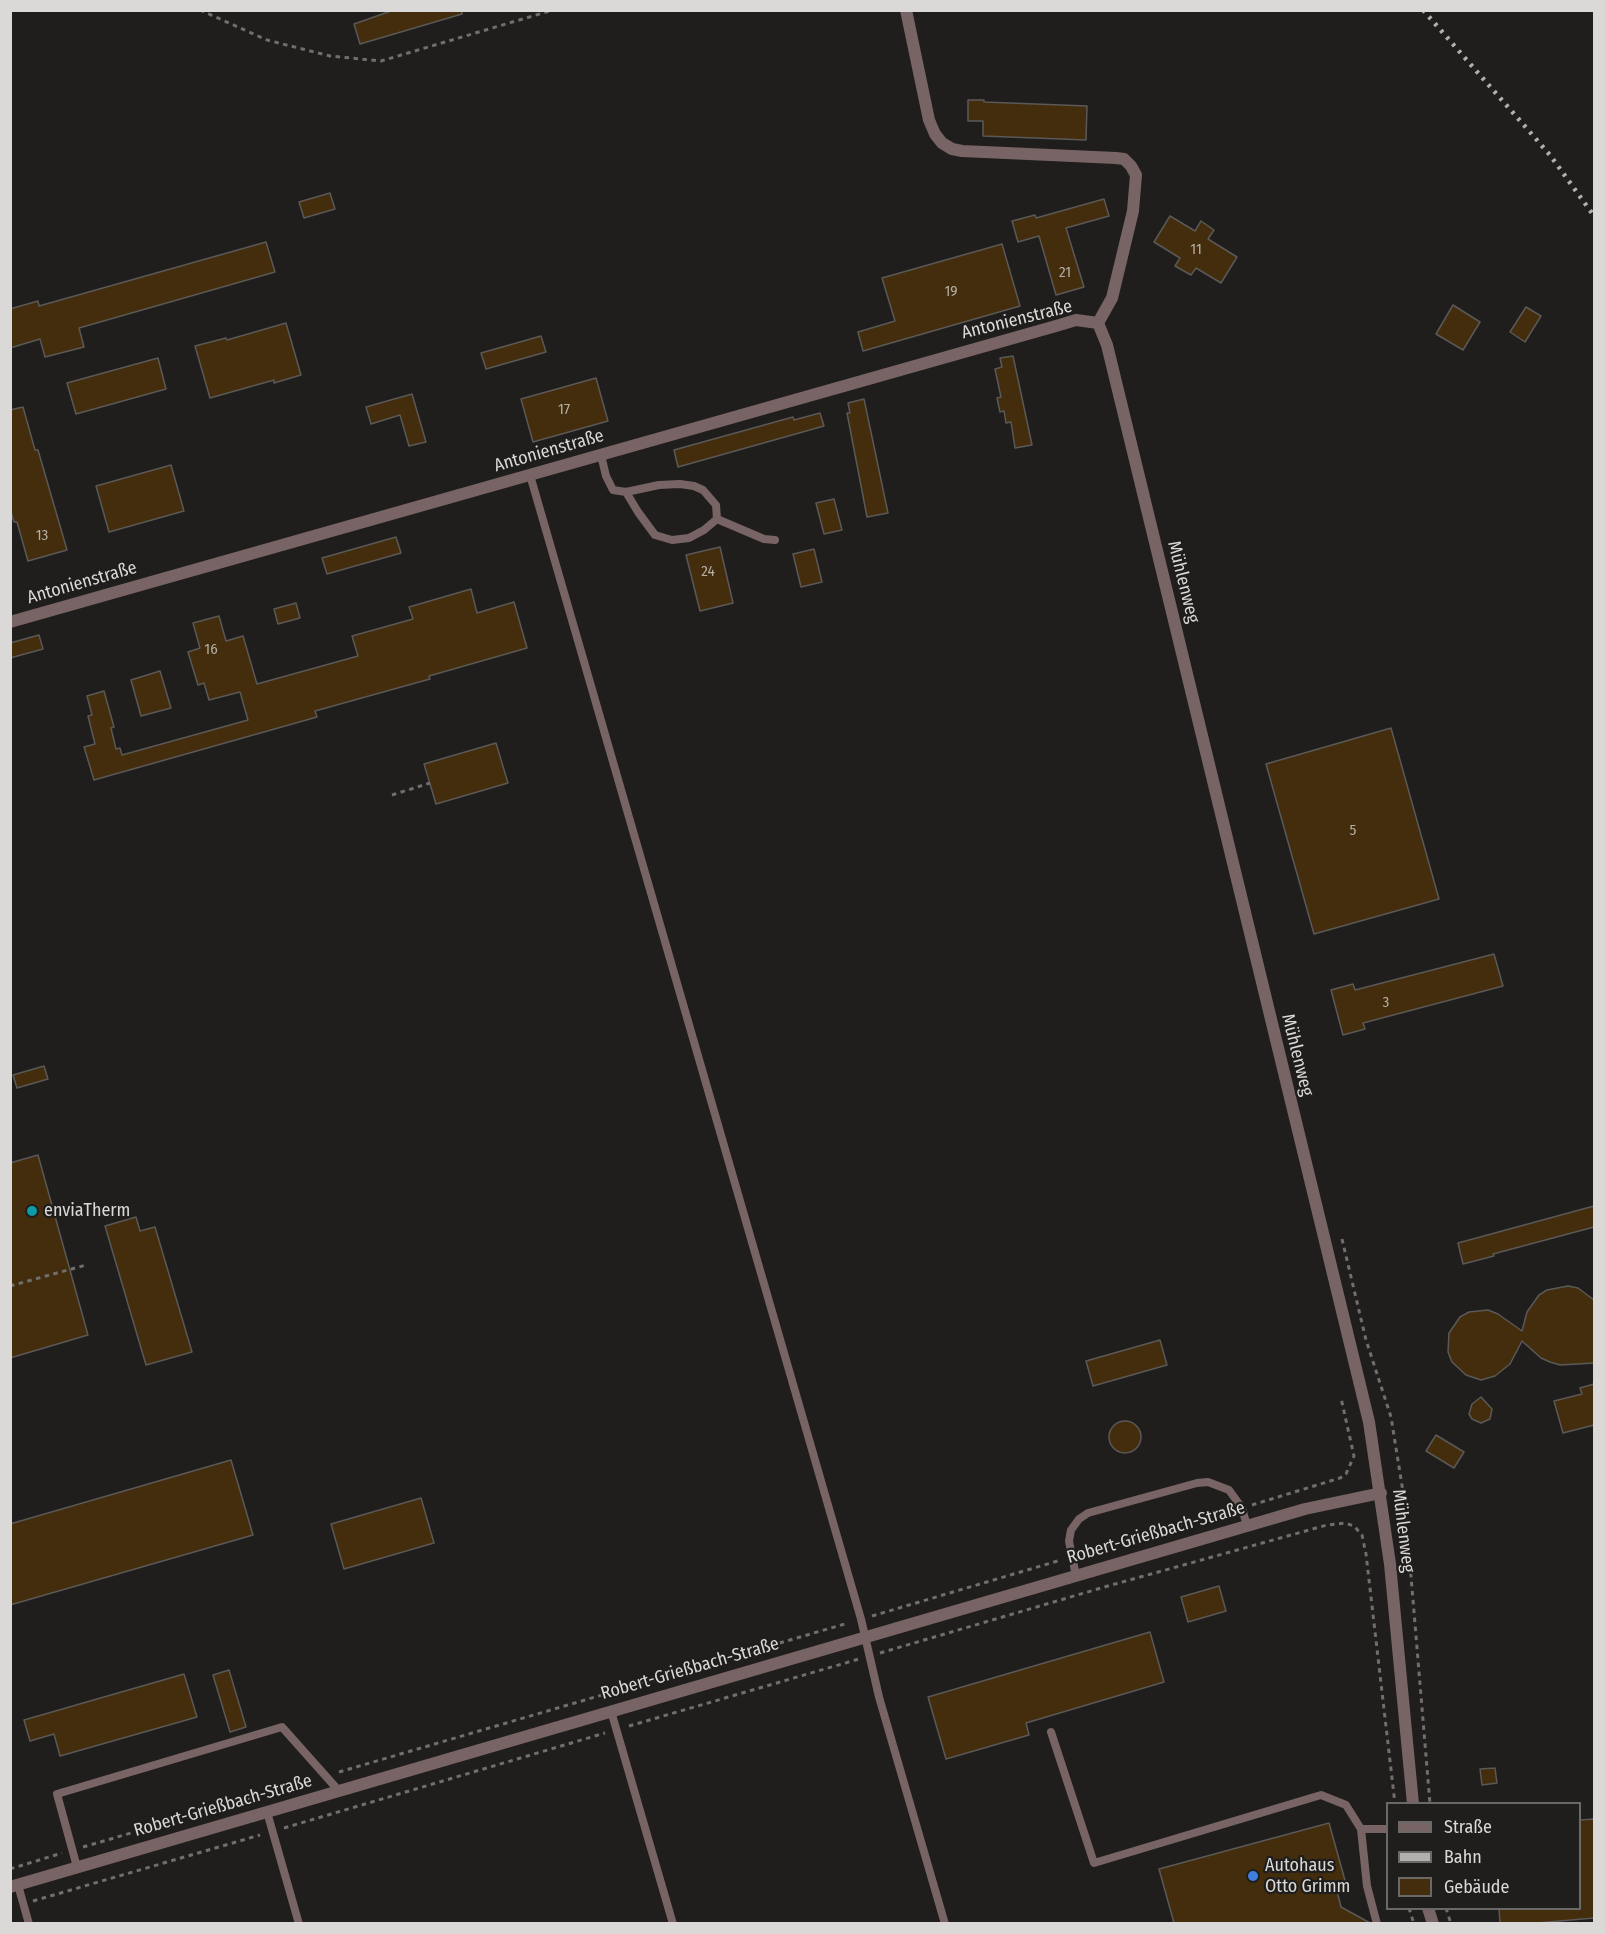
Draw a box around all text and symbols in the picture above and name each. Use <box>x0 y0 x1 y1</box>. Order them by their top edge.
house number: 11 <box>1190 241 1202 259</box>
house number: 21 <box>1059 264 1071 282</box>
house number: 19 <box>944 283 958 301</box>
street label: Antonienstraße <box>960 296 1074 344</box>
house number: 17 <box>558 401 570 419</box>
street label: Antonienstraße <box>492 425 606 477</box>
house number: 13 <box>36 527 48 545</box>
street label: Mühlenweg <box>1162 539 1204 625</box>
street label: Antonienstraße <box>25 557 139 609</box>
house number: 24 <box>701 563 715 581</box>
house number: 16 <box>204 641 218 659</box>
house number: 5 <box>1350 822 1356 840</box>
house number: 3 <box>1383 994 1389 1012</box>
street label: Mühlenweg <box>1276 1012 1318 1098</box>
place label: enviaTherm <box>44 1200 130 1222</box>
marker: enviaTherm <box>25 1204 39 1218</box>
street label: Mühlenweg <box>1387 1488 1419 1574</box>
street label: Robert-Grießbach-Straße <box>1064 1497 1248 1569</box>
street label: Robert-Grießbach-Straße <box>598 1633 782 1705</box>
street label: Robert-Grießbach-Straße <box>131 1770 315 1842</box>
legend <box>1386 1802 1581 1910</box>
text: Straße <box>1444 1816 1492 1838</box>
text: Bahn <box>1444 1846 1482 1868</box>
place label: Autohaus Otto Grimm <box>1265 1855 1350 1898</box>
marker: Autohaus Otto Grimm <box>1246 1869 1260 1883</box>
text: Gebäude <box>1444 1876 1509 1898</box>

